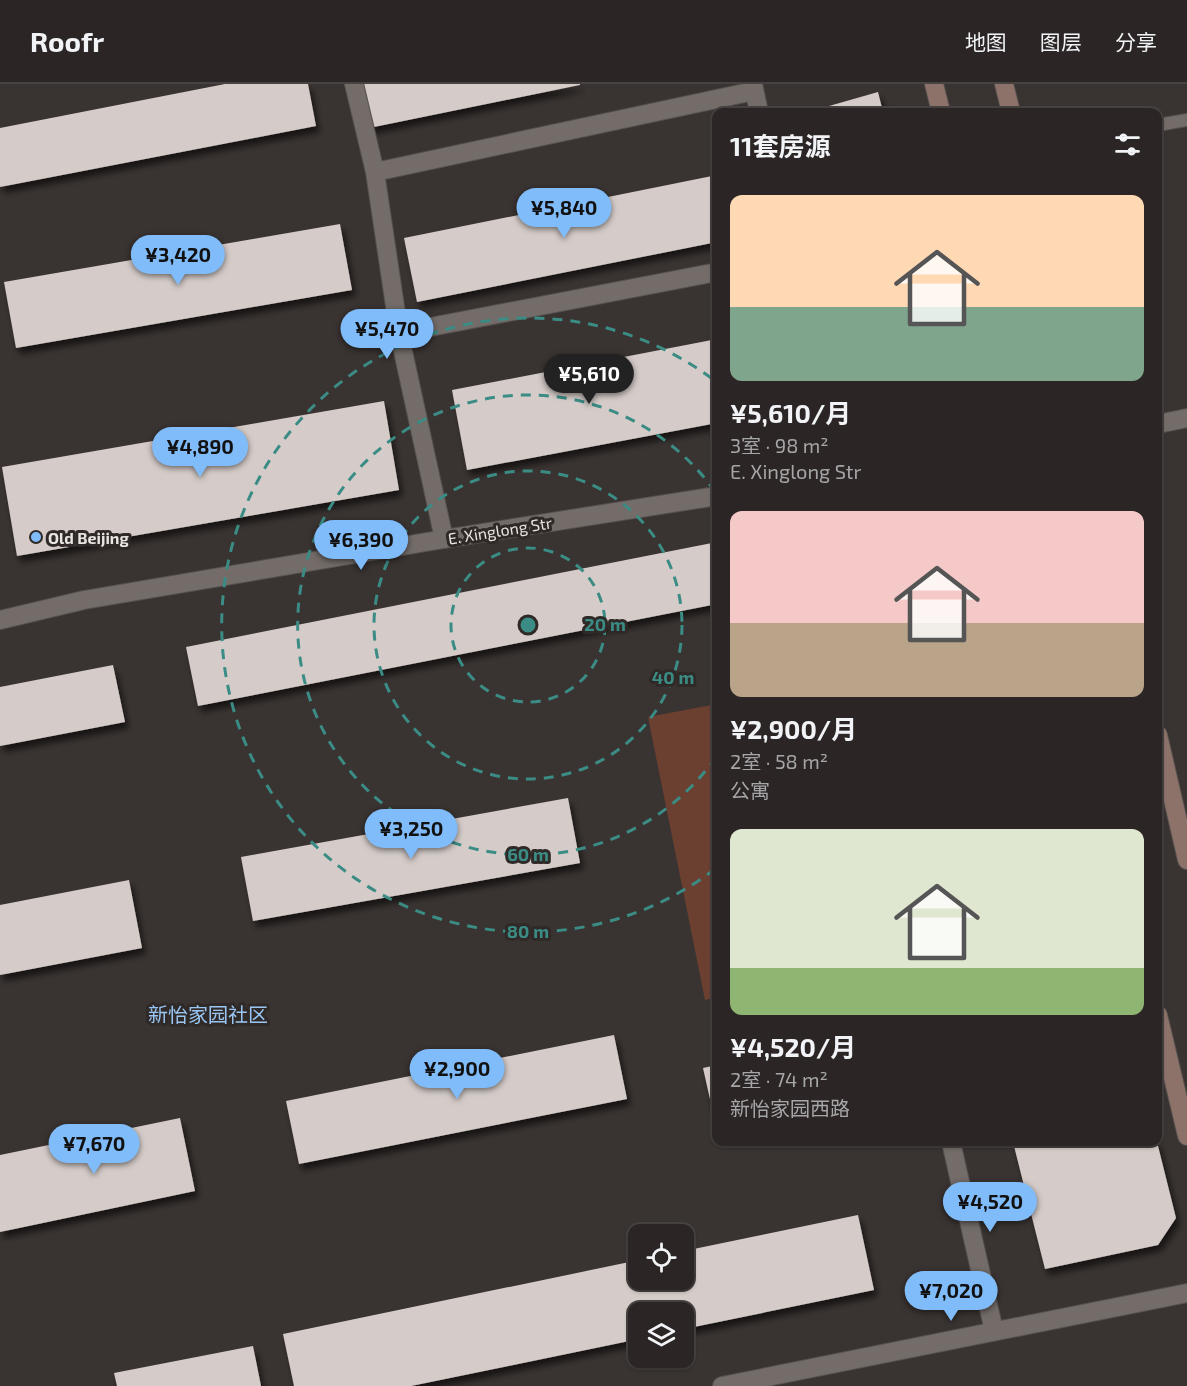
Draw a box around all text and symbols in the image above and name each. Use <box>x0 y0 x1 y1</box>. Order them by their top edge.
text: Roofr <box>30 24 104 58</box>
text: 地图 <box>965 29 1007 54</box>
text: 图层 <box>1040 29 1082 54</box>
text: 分享 <box>1115 29 1157 54</box>
icon: filters <box>1111 128 1144 161</box>
text: 11套房源 <box>730 130 830 161</box>
pin: ¥5,840 <box>515 188 613 239</box>
text: ¥5,840 <box>531 195 597 219</box>
icon: home <box>883 234 991 342</box>
pin: ¥3,420 <box>129 235 227 286</box>
text: ¥3,420 <box>145 242 211 266</box>
pin: ¥5,470 <box>338 309 436 360</box>
text: ¥5,470 <box>355 316 420 340</box>
pin: ¥5,610 <box>540 354 638 405</box>
text: ¥5,610 <box>558 361 620 385</box>
text: ¥5,610/月 <box>730 397 851 428</box>
pin: ¥4,890 <box>151 427 249 478</box>
text: 3室 · 98 m² <box>730 433 829 457</box>
text: ¥4,890 <box>166 434 234 458</box>
text: E. Xinglong Str <box>730 459 861 483</box>
street label: E. Xinglong Str <box>447 512 554 548</box>
pin: ¥6,390 <box>312 520 410 571</box>
text: ¥6,390 <box>328 527 394 551</box>
place label: Old Beijing <box>48 528 129 547</box>
marker: Old Beijing <box>29 530 43 544</box>
icon: home <box>883 550 991 658</box>
text: 20 m <box>584 613 626 635</box>
centre of rings <box>518 615 538 635</box>
text: 40 m <box>652 666 694 688</box>
text: ¥2,900/月 <box>730 713 857 744</box>
text: 2室 · 58 m² <box>730 749 828 773</box>
text: 公寓 <box>730 778 770 802</box>
pin: ¥3,250 <box>362 809 460 860</box>
text: ¥3,250 <box>379 816 443 840</box>
text: 60 m <box>507 843 549 865</box>
icon: home <box>883 868 991 976</box>
text: 80 m <box>507 920 549 942</box>
district label: 新怡家园社区 <box>148 1002 268 1026</box>
text: ¥4,520/月 <box>730 1031 856 1062</box>
pin: ¥2,900 <box>408 1049 506 1100</box>
text: ¥2,900 <box>424 1056 490 1080</box>
text: 2室 · 74 m² <box>730 1067 828 1091</box>
text: 新怡家园西路 <box>730 1096 850 1120</box>
pin: ¥7,670 <box>45 1124 143 1175</box>
text: ¥7,670 <box>63 1131 125 1155</box>
pin: ¥4,520 <box>941 1182 1039 1233</box>
text: ¥4,520 <box>957 1189 1023 1213</box>
map controls <box>628 1224 694 1368</box>
button: locate <box>628 1224 694 1290</box>
pin: ¥7,020 <box>902 1271 1000 1322</box>
text: ¥7,020 <box>919 1278 983 1302</box>
button: layers <box>628 1302 694 1368</box>

